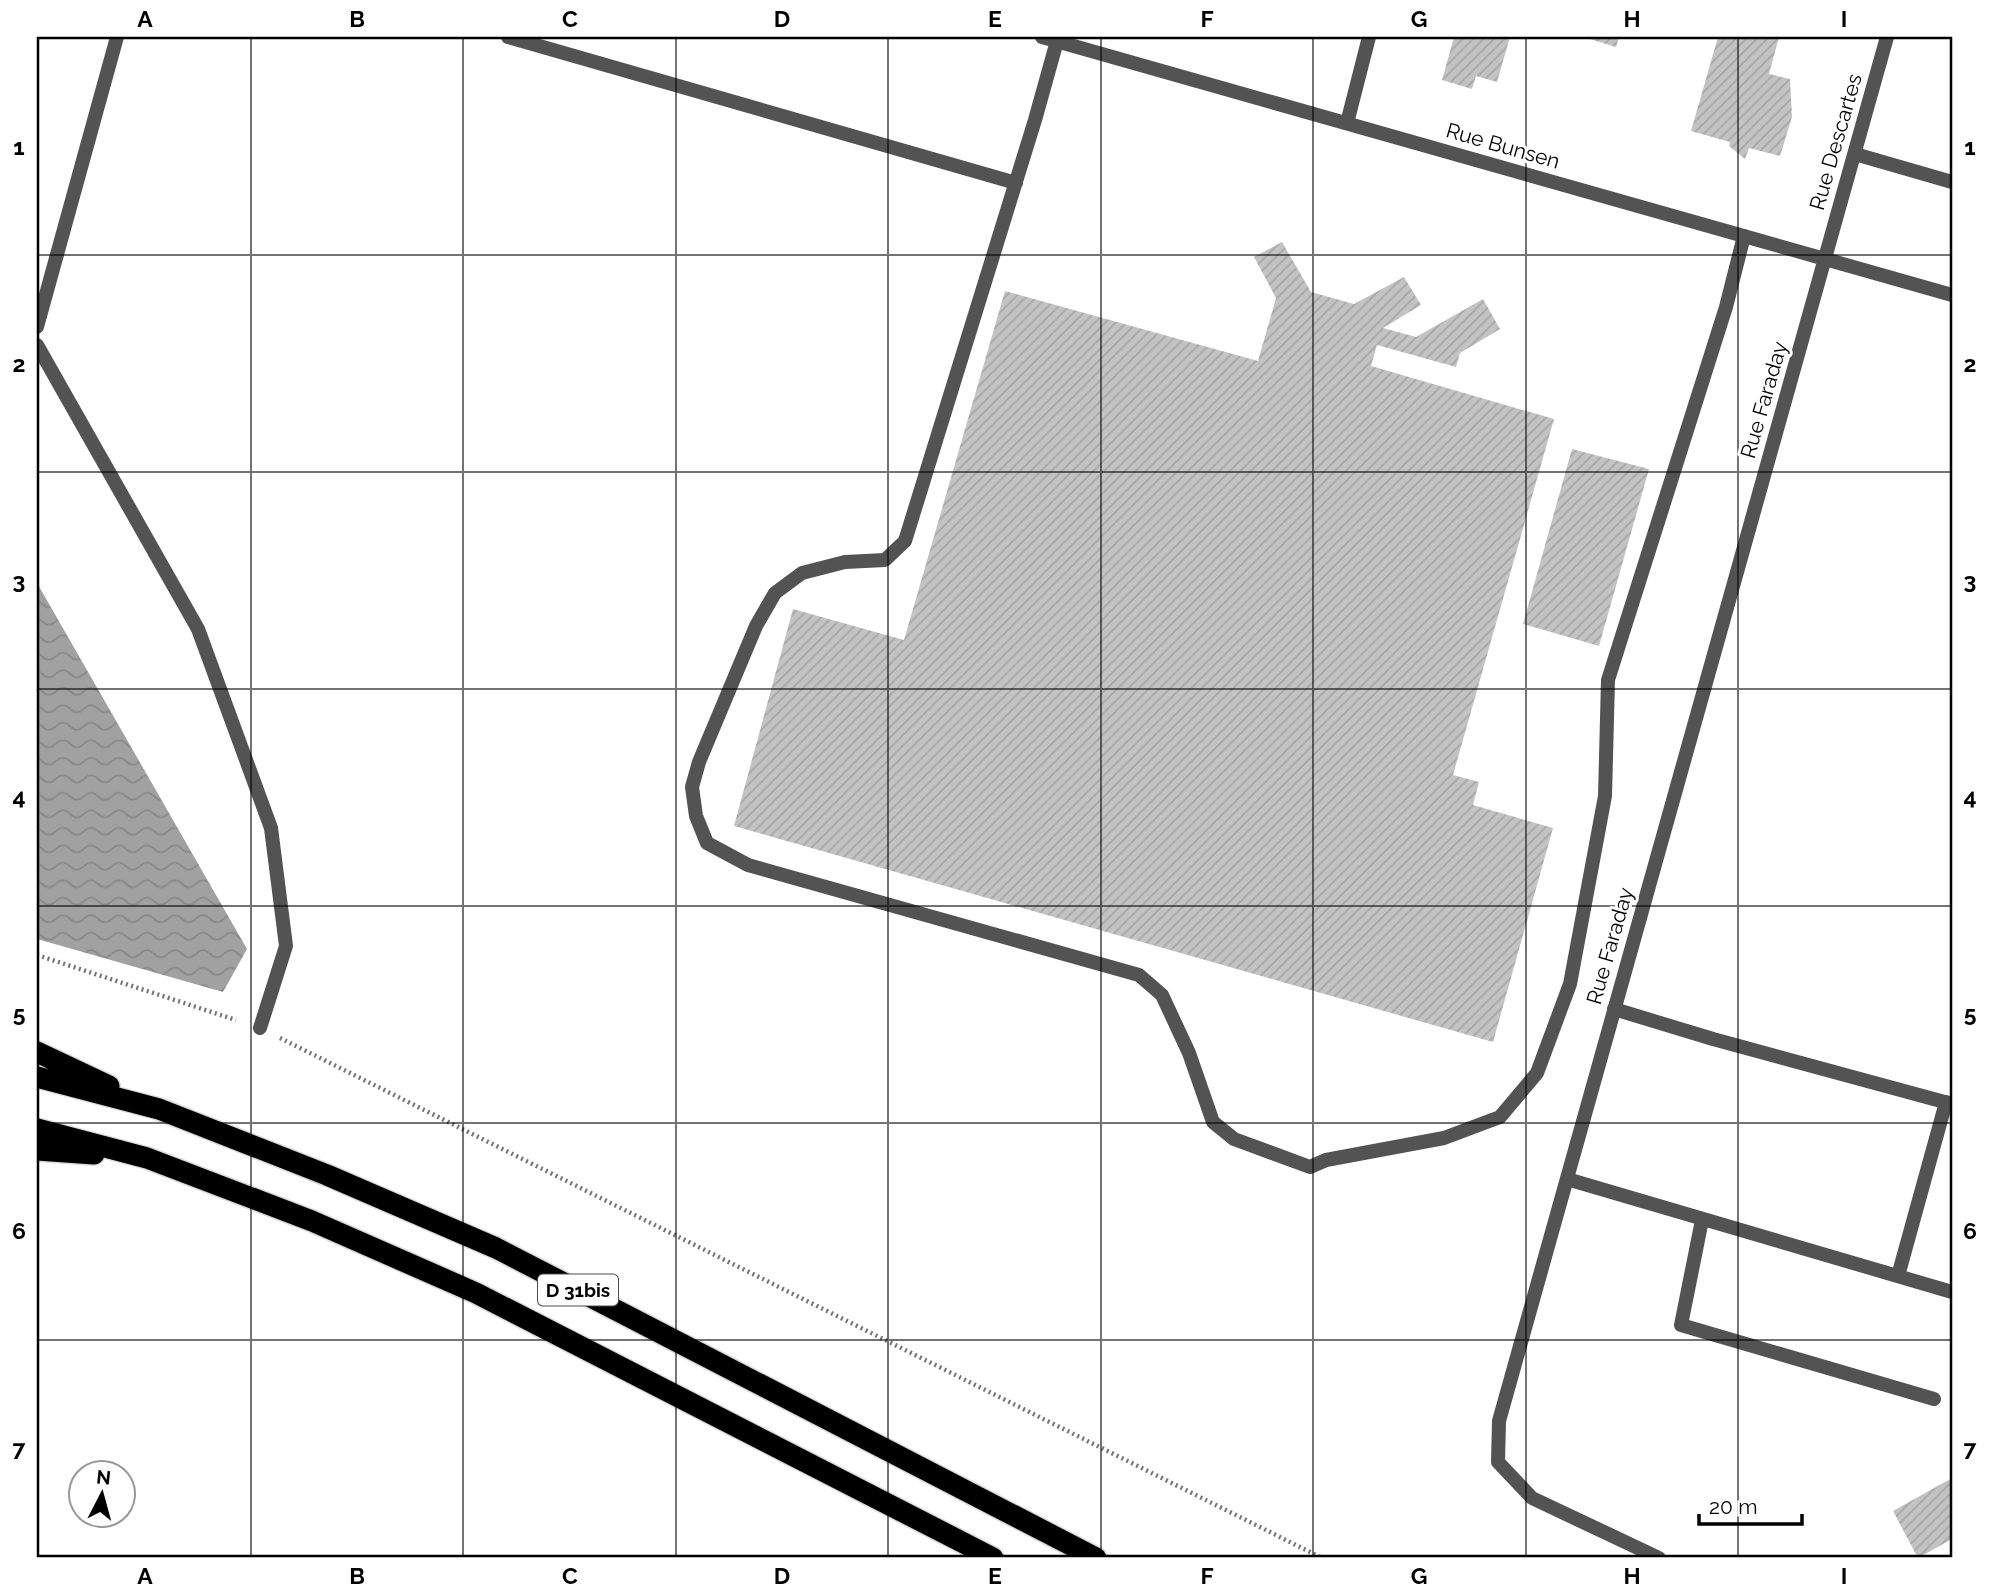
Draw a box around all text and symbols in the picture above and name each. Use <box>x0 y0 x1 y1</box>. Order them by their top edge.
text: A <box>137 5 153 32</box>
text: B <box>349 5 365 32</box>
text: C <box>562 5 578 32</box>
text: D <box>774 5 790 32</box>
text: E <box>988 5 1002 32</box>
text: F <box>1200 5 1214 32</box>
text: G <box>1411 5 1427 32</box>
text: H <box>1623 5 1641 32</box>
text: I <box>1841 5 1847 32</box>
street label: Rue Descartes <box>1804 71 1867 213</box>
street label: Rue Bunsen <box>1443 117 1563 174</box>
text: 1 <box>13 133 25 160</box>
text: 1 <box>1964 133 1976 160</box>
street label: Rue Faraday <box>1735 339 1792 461</box>
text: 2 <box>13 350 25 377</box>
text: 2 <box>1964 350 1976 377</box>
text: 3 <box>13 567 25 594</box>
text: 3 <box>1964 567 1976 594</box>
text: 4 <box>12 783 26 810</box>
text: 4 <box>1963 783 1977 810</box>
street label: Rue Faraday <box>1581 885 1638 1007</box>
text: 5 <box>13 1000 26 1027</box>
text: 5 <box>1964 1000 1977 1027</box>
text: 6 <box>12 1217 26 1244</box>
text: 6 <box>1963 1217 1977 1244</box>
road number: D 31bis <box>538 1274 618 1306</box>
text: 7 <box>13 1434 26 1461</box>
text: 7 <box>1964 1434 1977 1461</box>
north arrow <box>66 1458 136 1528</box>
text: N <box>95 1465 112 1489</box>
scale bar <box>1699 1483 1802 1527</box>
text: 20 m <box>1709 1494 1757 1519</box>
text: A <box>137 1562 153 1589</box>
text: B <box>349 1562 365 1589</box>
text: C <box>562 1562 578 1589</box>
text: D <box>774 1562 790 1589</box>
text: E <box>988 1562 1002 1589</box>
text: F <box>1200 1562 1214 1589</box>
text: G <box>1411 1562 1427 1589</box>
text: H <box>1623 1562 1641 1589</box>
text: I <box>1841 1562 1847 1589</box>

